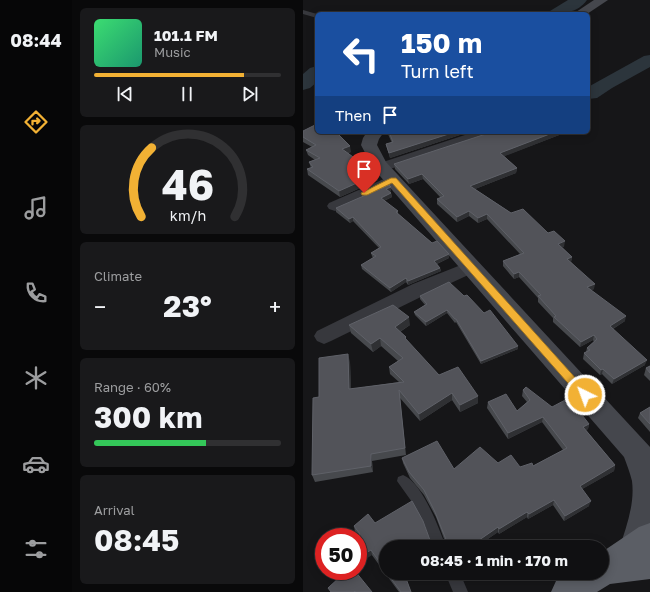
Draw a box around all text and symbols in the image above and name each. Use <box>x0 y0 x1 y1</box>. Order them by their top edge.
text: 101.1 FM <box>154 26 218 44</box>
text: 150 m <box>401 26 482 59</box>
icon: left <box>335 28 387 80</box>
text: 08:44 <box>10 29 62 51</box>
text: Music <box>154 44 191 60</box>
text: Turn left <box>401 60 474 82</box>
icon: previous <box>114 83 136 105</box>
icon: pause <box>176 83 198 105</box>
icon: next <box>239 83 261 105</box>
icon: arrive <box>379 104 401 126</box>
text: Then <box>335 106 371 124</box>
icon: directions <box>22 108 50 136</box>
pin <box>347 152 381 193</box>
icon: arrive <box>353 158 375 180</box>
text: 46 <box>161 159 214 209</box>
icon: music <box>22 194 50 222</box>
text: km/h <box>169 207 206 224</box>
text: Climate <box>94 268 142 284</box>
icon: phone <box>22 279 50 307</box>
text: 23° <box>163 288 212 324</box>
text: − <box>94 293 106 320</box>
text: + <box>269 293 281 320</box>
icon: climate <box>22 364 50 392</box>
position arrow <box>564 374 606 416</box>
text: Range · 60% <box>94 379 171 395</box>
text: 300 km <box>94 399 202 435</box>
icon: car <box>22 450 50 478</box>
text: Arrival <box>94 502 135 518</box>
text: 08:45 <box>94 522 179 558</box>
speed limit sign: 50 <box>315 528 367 580</box>
icon: filters <box>22 535 50 563</box>
text: 08:45 · 1 min · 170 m <box>420 551 568 569</box>

